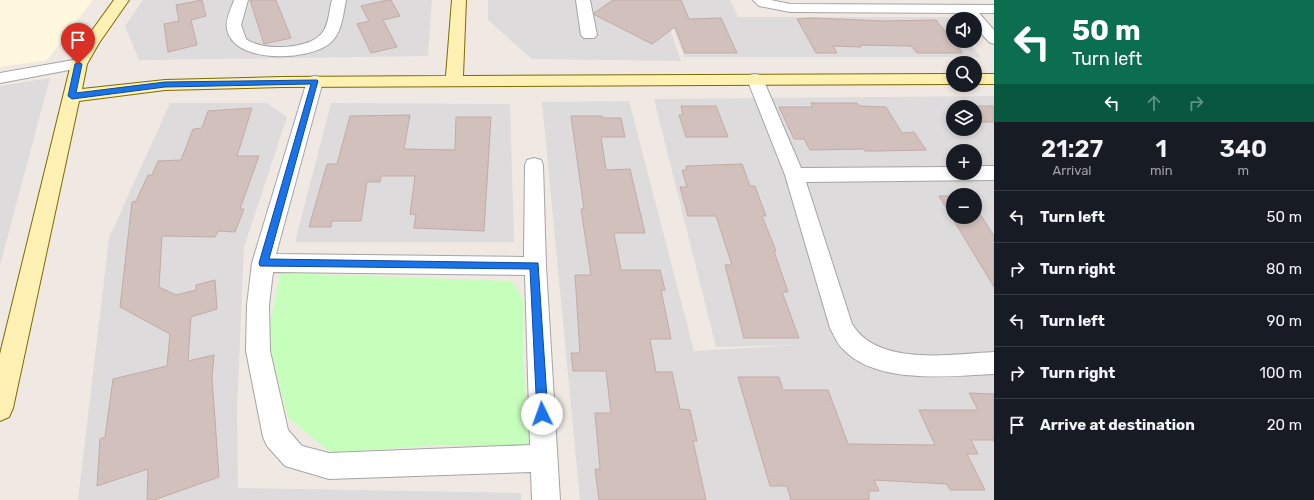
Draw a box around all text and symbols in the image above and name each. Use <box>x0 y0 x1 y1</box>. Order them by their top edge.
map controls <box>946 12 982 224</box>
button: sound <box>946 12 982 48</box>
text: 50 m <box>1072 14 1141 47</box>
icon: left <box>1006 16 1058 68</box>
pin <box>61 23 95 64</box>
icon: arrive <box>67 29 89 51</box>
text: Turn left <box>1072 48 1142 70</box>
button: search <box>946 56 982 92</box>
icon: left <box>1101 92 1123 114</box>
icon: ahead <box>1143 92 1165 114</box>
icon: right <box>1185 92 1207 114</box>
button: layers <box>946 100 982 136</box>
text: 21:27 <box>1041 135 1103 163</box>
text: 1 <box>1156 135 1167 163</box>
text: 340 <box>1220 135 1267 163</box>
button: + <box>946 144 982 180</box>
text: Arrival <box>1052 163 1092 178</box>
text: min <box>1150 163 1173 178</box>
text: m <box>1238 163 1249 178</box>
button: − <box>946 188 982 224</box>
icon: left <box>1006 206 1028 228</box>
text: Turn left <box>1040 208 1105 226</box>
text: 50 m <box>1267 208 1302 226</box>
icon: right <box>1006 258 1028 280</box>
text: Turn right <box>1040 260 1115 278</box>
text: 80 m <box>1266 260 1302 278</box>
icon: left <box>1006 310 1028 332</box>
text: Turn left <box>1040 312 1105 330</box>
text: 90 m <box>1267 312 1302 330</box>
icon: right <box>1006 362 1028 384</box>
text: Turn right <box>1040 364 1115 382</box>
text: 100 m <box>1260 364 1302 382</box>
position arrow <box>521 393 563 435</box>
icon: arrive <box>1006 414 1028 436</box>
text: Arrive at destination <box>1040 416 1195 434</box>
text: 20 m <box>1267 416 1302 434</box>

